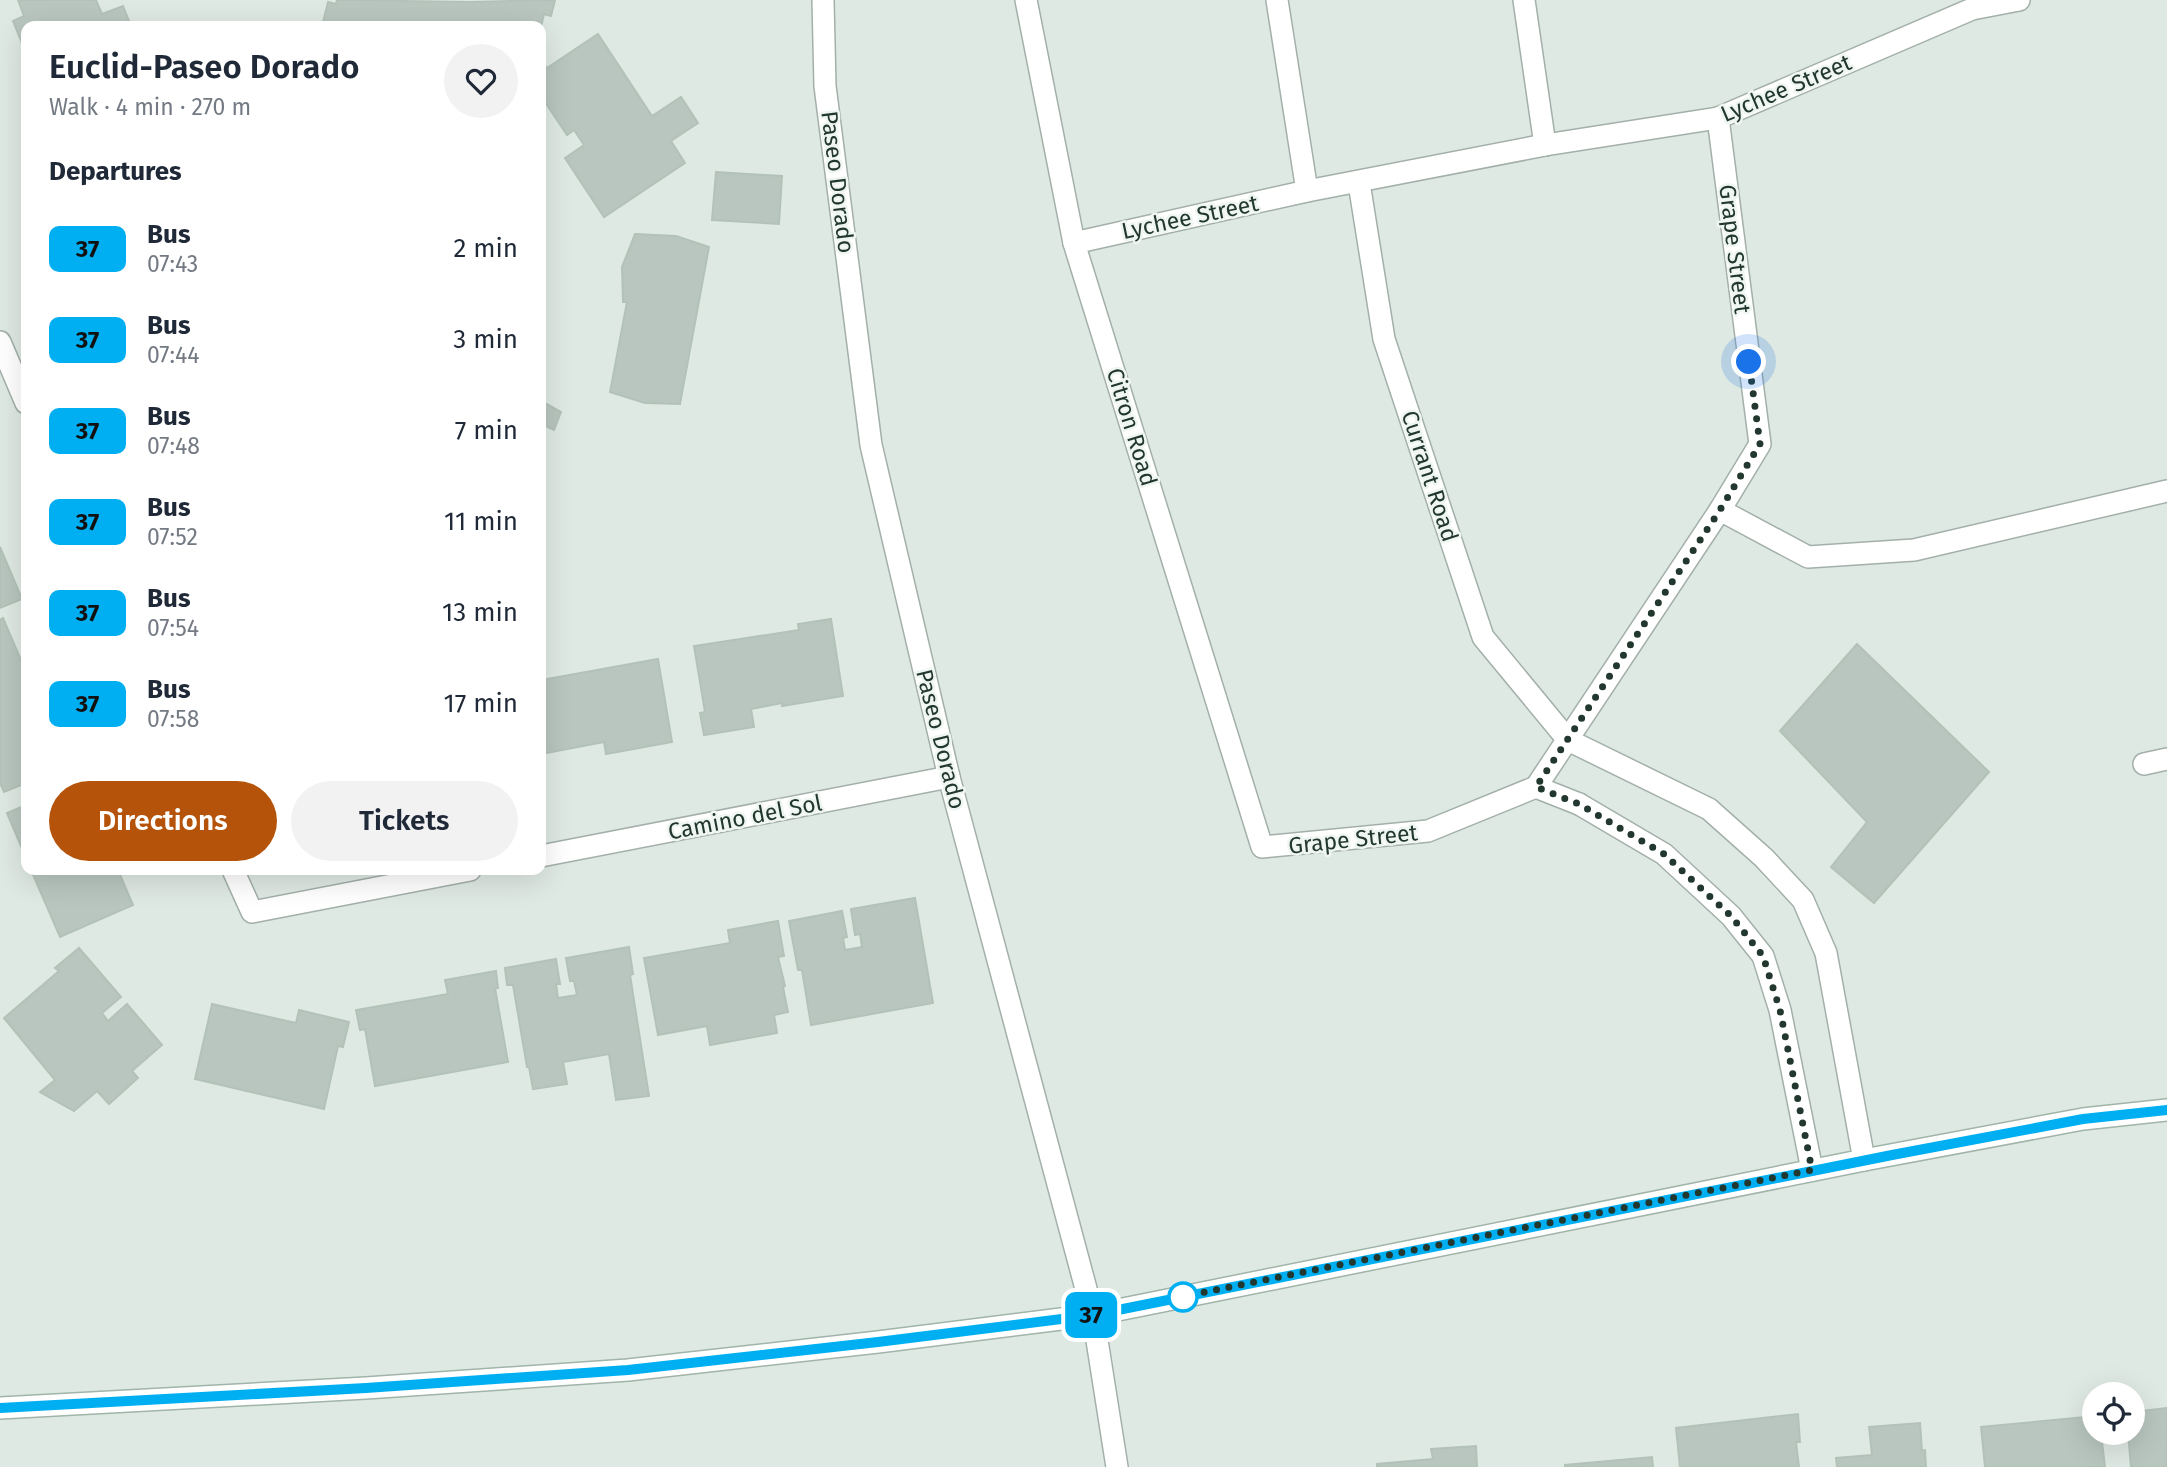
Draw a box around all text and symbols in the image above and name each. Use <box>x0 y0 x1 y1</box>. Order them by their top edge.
button: heart <box>444 44 518 118</box>
text: Euclid-Paseo Dorado <box>49 47 360 87</box>
street label: Lychee Street <box>1716 48 1856 128</box>
text: Walk · 4 min · 270 m <box>49 93 251 121</box>
street label: Paseo Dorado <box>815 109 861 255</box>
text: Departures <box>49 156 182 187</box>
street label: Grape Street <box>1713 183 1757 316</box>
street label: Lychee Street <box>1119 189 1262 245</box>
text: Bus <box>147 219 190 250</box>
text: 2 min <box>453 233 518 264</box>
text: 37 <box>76 235 99 263</box>
text: 07:43 <box>147 250 198 278</box>
text: Bus <box>147 310 190 341</box>
text: 3 min <box>453 324 518 355</box>
text: 37 <box>76 326 99 354</box>
text: 07:44 <box>147 341 199 369</box>
your location <box>1731 344 1766 379</box>
street label: Citron Road <box>1101 365 1163 489</box>
text: Bus <box>147 401 190 432</box>
street label: Currant Road <box>1396 407 1464 545</box>
text: 7 min <box>455 415 518 446</box>
text: 37 <box>76 417 99 445</box>
text: 07:48 <box>147 432 200 460</box>
text: Bus <box>147 492 190 523</box>
text: 11 min <box>444 506 518 537</box>
text: 37 <box>76 508 99 536</box>
text: 07:52 <box>147 523 198 551</box>
text: Bus <box>147 583 190 614</box>
text: 13 min <box>442 597 518 628</box>
text: 37 <box>76 599 99 627</box>
text: 07:54 <box>147 614 199 642</box>
street label: Paseo Dorado <box>910 666 972 812</box>
text: Bus <box>147 674 190 705</box>
text: 17 min <box>443 688 518 719</box>
text: 37 <box>76 690 99 718</box>
text: 07:58 <box>147 705 199 733</box>
button: Directions <box>49 781 277 861</box>
button: Tickets <box>291 781 518 861</box>
street label: Camino del Sol <box>666 788 825 846</box>
street label: Grape Street <box>1287 818 1420 860</box>
unlabelled marker <box>1168 1282 1198 1312</box>
line badge: 37 <box>1060 1292 1122 1338</box>
text: 37 <box>1079 1301 1103 1329</box>
map controls <box>2082 1382 2145 1445</box>
button: locate <box>2082 1382 2145 1445</box>

